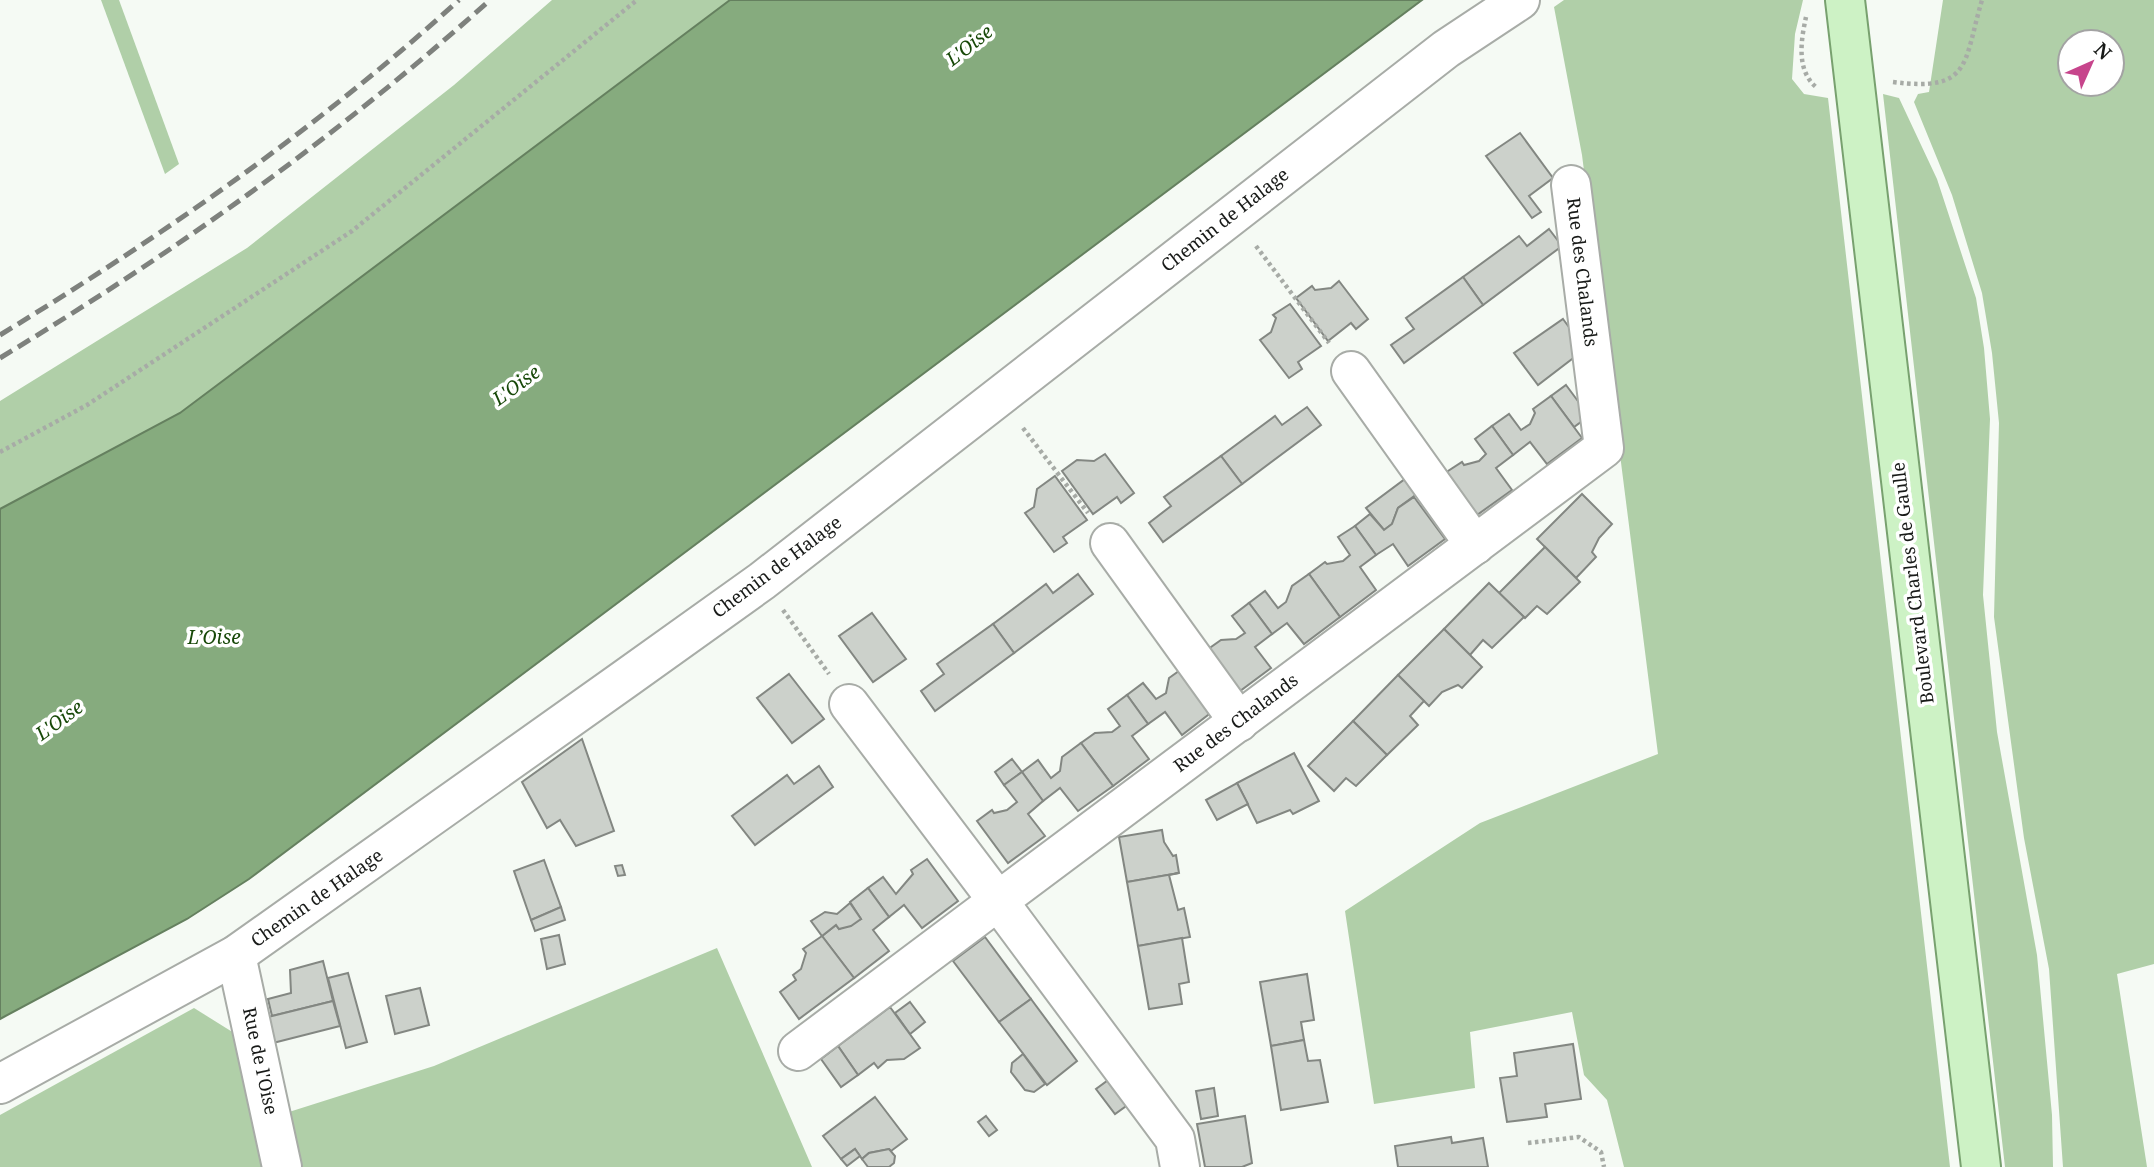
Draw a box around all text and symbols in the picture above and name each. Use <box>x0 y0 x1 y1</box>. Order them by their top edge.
water label: L'Oise <box>939 18 998 72</box>
north arrow <box>2056 28 2126 98</box>
text: N <box>2089 36 2118 65</box>
street label: Chemin de Halage <box>1156 162 1293 277</box>
street label: Rue des Chalands <box>1562 196 1604 348</box>
water label: L'Oise <box>486 359 545 412</box>
street label: Boulevard Charles de Gaulle <box>1885 461 1939 705</box>
street label: Chemin de Halage <box>707 510 846 623</box>
water label: L’Oise <box>186 624 241 650</box>
street label: Rue des Chalands <box>1168 667 1303 777</box>
water label: L'Oise <box>29 694 88 747</box>
street label: Chemin de Halage <box>246 843 387 952</box>
street label: Rue de l'Oise <box>238 1005 284 1117</box>

